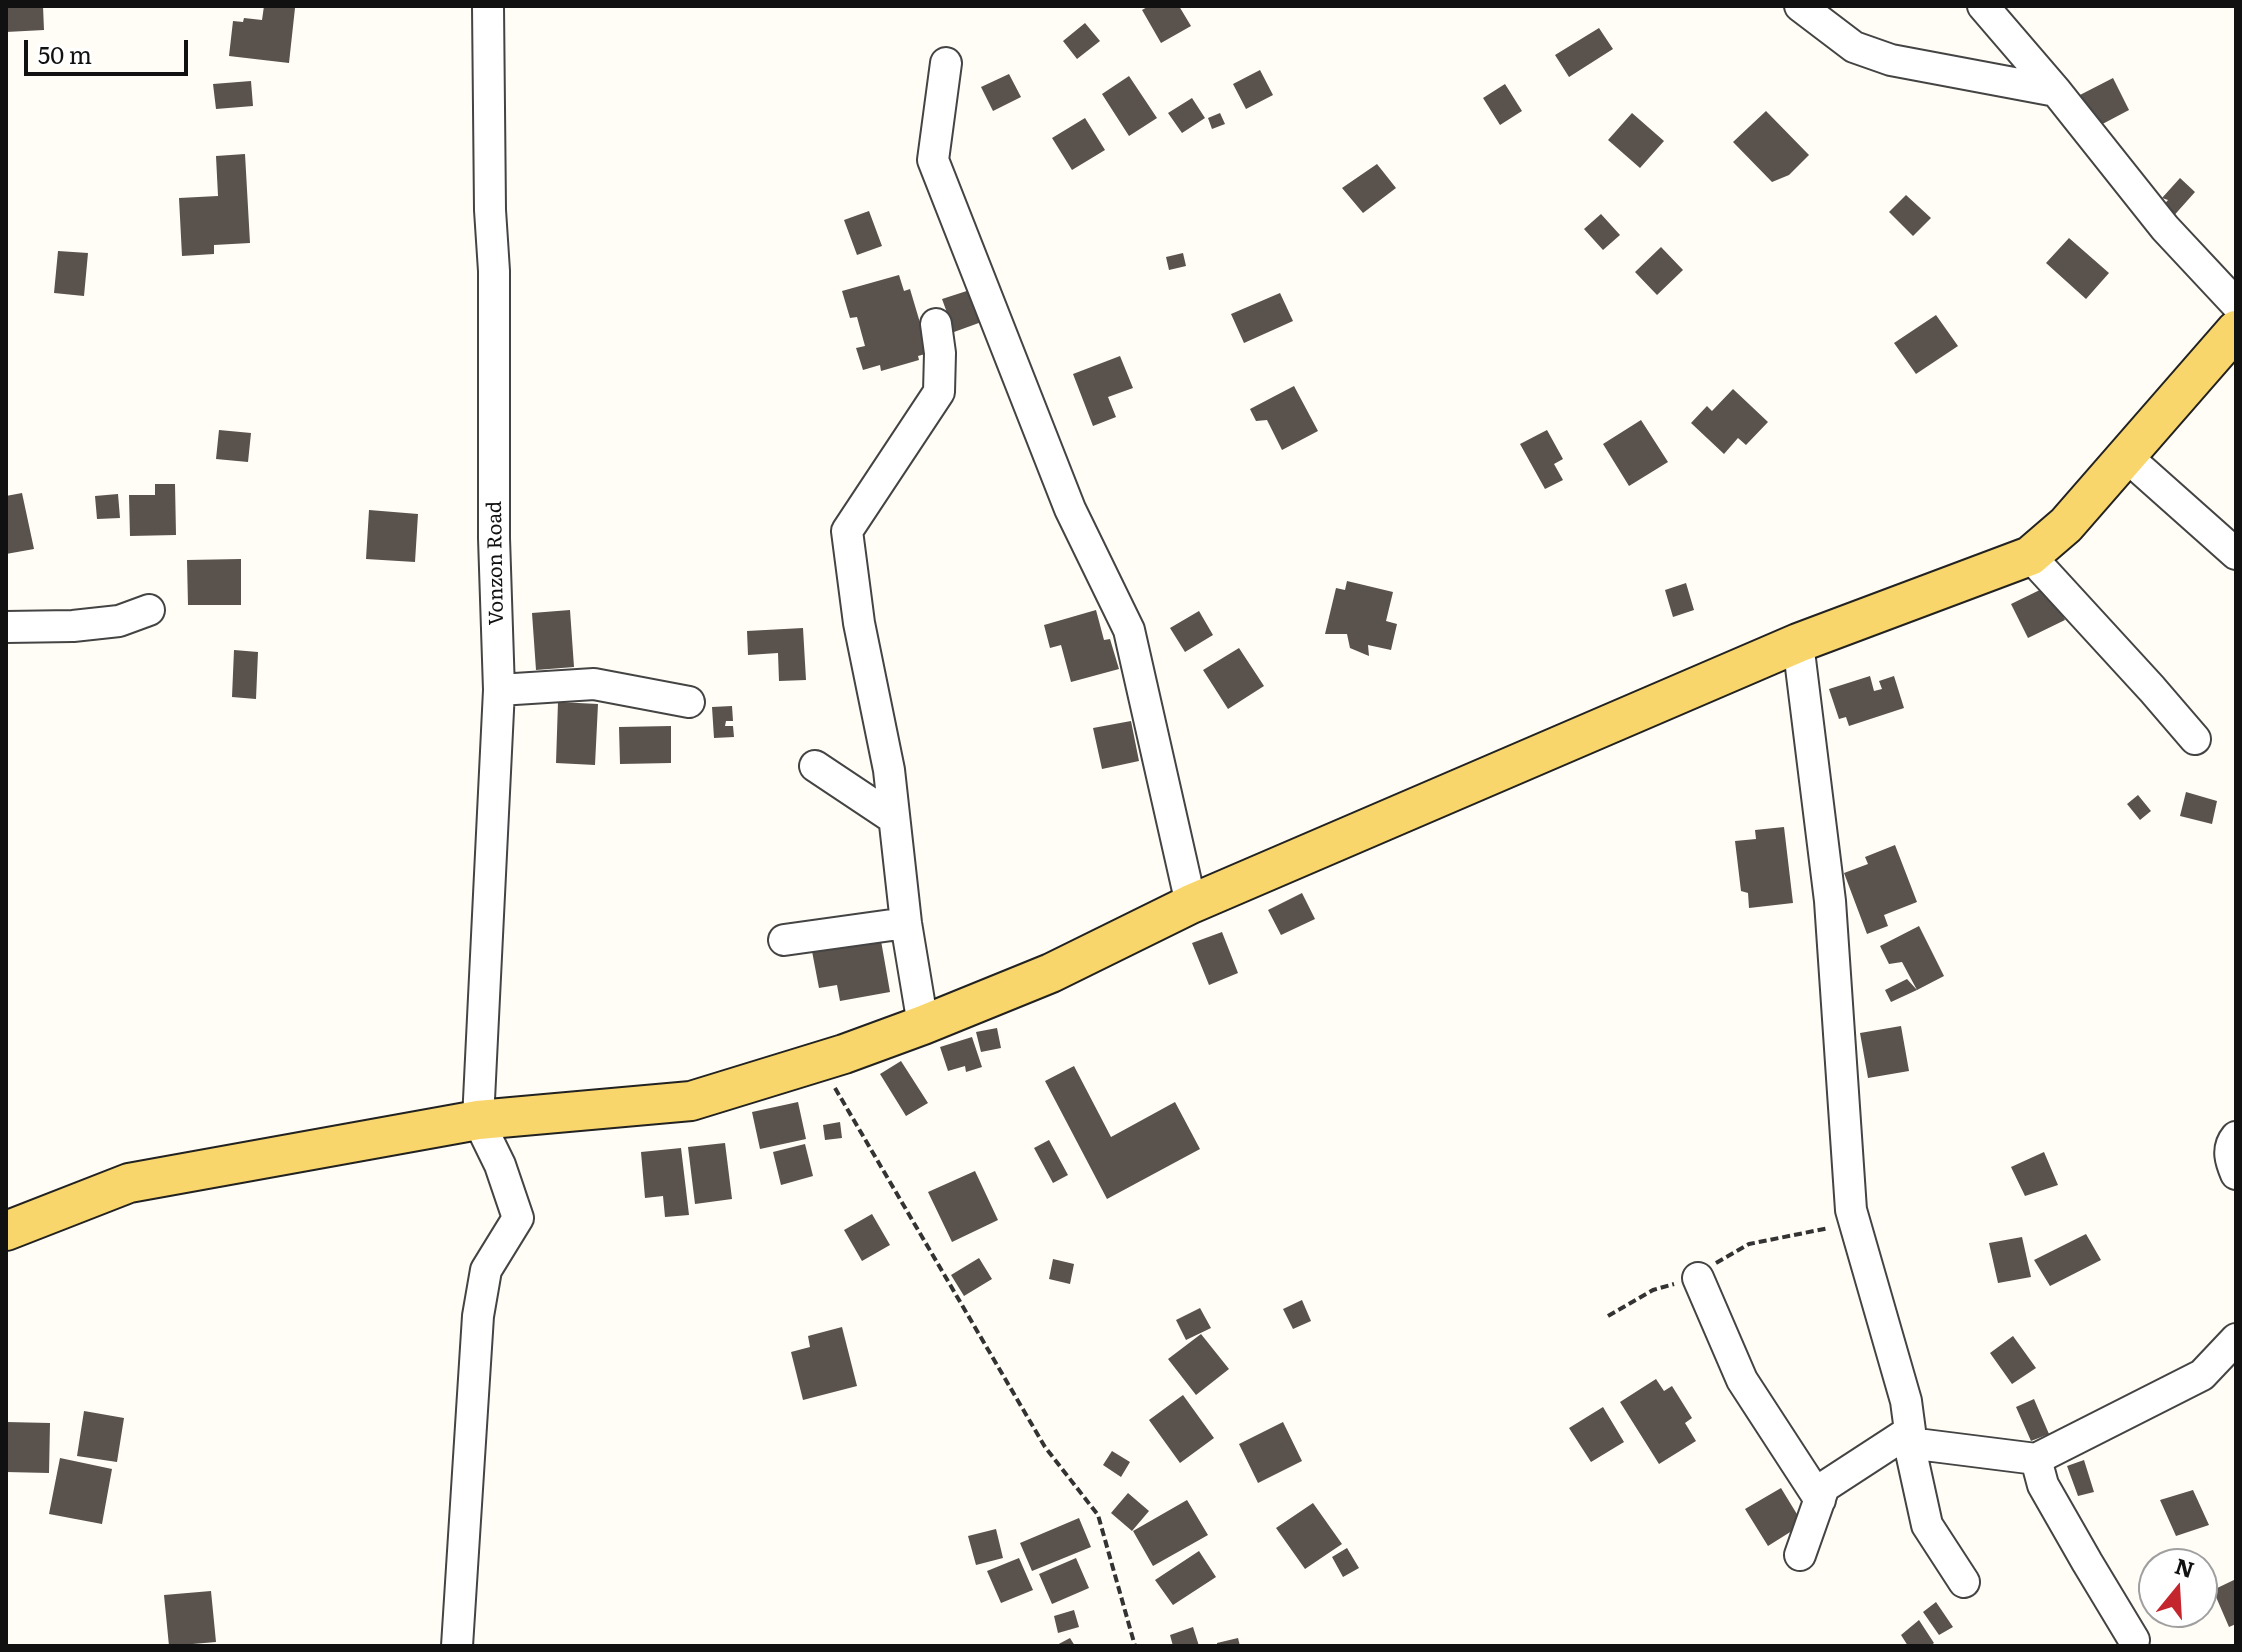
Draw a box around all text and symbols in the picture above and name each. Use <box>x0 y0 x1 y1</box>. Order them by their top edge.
scale bar <box>28 24 192 74</box>
text: 50 m <box>38 36 92 71</box>
street label: Vonzon Road <box>483 501 509 625</box>
north arrow <box>2138 1548 2218 1628</box>
text: N <box>2171 1548 2199 1585</box>

